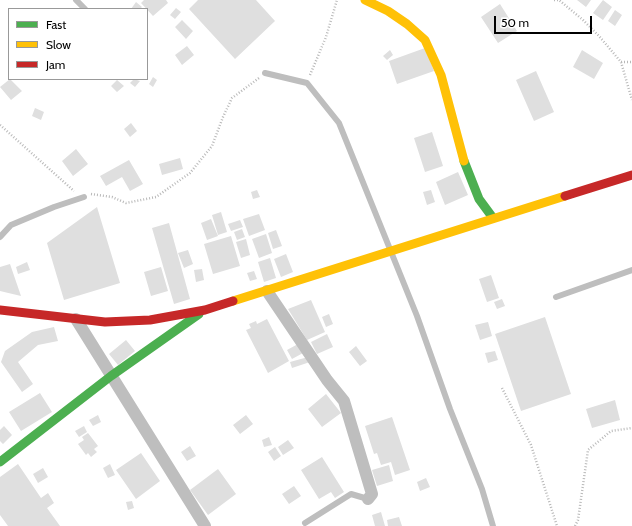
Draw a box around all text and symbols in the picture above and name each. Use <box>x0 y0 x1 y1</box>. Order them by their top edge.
legend <box>8 8 148 80</box>
scale bar <box>496 8 594 34</box>
text: 50 m <box>501 15 529 30</box>
text: Fast <box>46 17 66 32</box>
text: Slow <box>46 37 71 52</box>
text: Jam <box>46 57 65 72</box>

